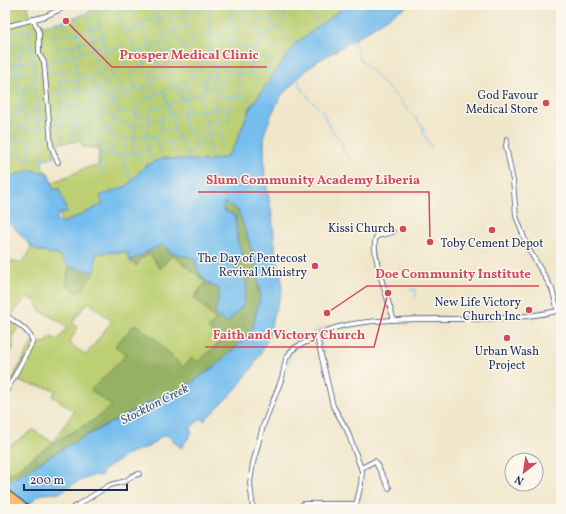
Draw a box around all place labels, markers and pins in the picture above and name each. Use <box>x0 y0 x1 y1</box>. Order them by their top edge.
callout: Prosper Medical Clinic <box>112 42 267 67</box>
place label: God Favour Medical Store <box>466 88 538 118</box>
marker: God Favour Medical Store <box>541 98 551 108</box>
callout: Slum Community Academy Liberia <box>198 167 429 192</box>
place label: Kissi Church <box>328 221 395 237</box>
marker: Kissi Church <box>398 224 408 234</box>
marker: Toby Cement Depot <box>487 225 497 235</box>
place label: Toby Cement Depot <box>441 236 543 252</box>
place label: The Day of Pentecost Revival Ministry <box>198 251 308 281</box>
marker: The Day of Pentecost Revival Ministry <box>310 261 320 271</box>
callout: Doe Community Institute <box>367 261 539 286</box>
place label: New Life Victory Church Inc <box>434 295 521 325</box>
marker: New Life Victory Church Inc <box>524 305 534 315</box>
callout: Faith and Victory Church <box>205 322 374 347</box>
marker: Urban Wash Project <box>502 333 512 343</box>
place label: Urban Wash Project <box>475 344 539 374</box>

